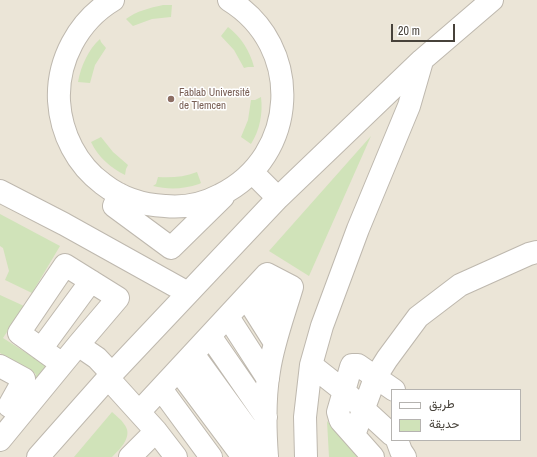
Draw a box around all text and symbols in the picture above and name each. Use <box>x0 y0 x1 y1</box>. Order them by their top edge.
scale bar <box>393 16 457 42</box>
text: 20 m <box>398 23 420 39</box>
place label: Fablab Université de Tlemcen <box>179 86 250 112</box>
marker: Fablab Université de Tlemcen <box>166 94 176 104</box>
legend <box>391 389 521 441</box>
text: طريق <box>429 396 454 412</box>
text: حديقة <box>429 416 459 432</box>

